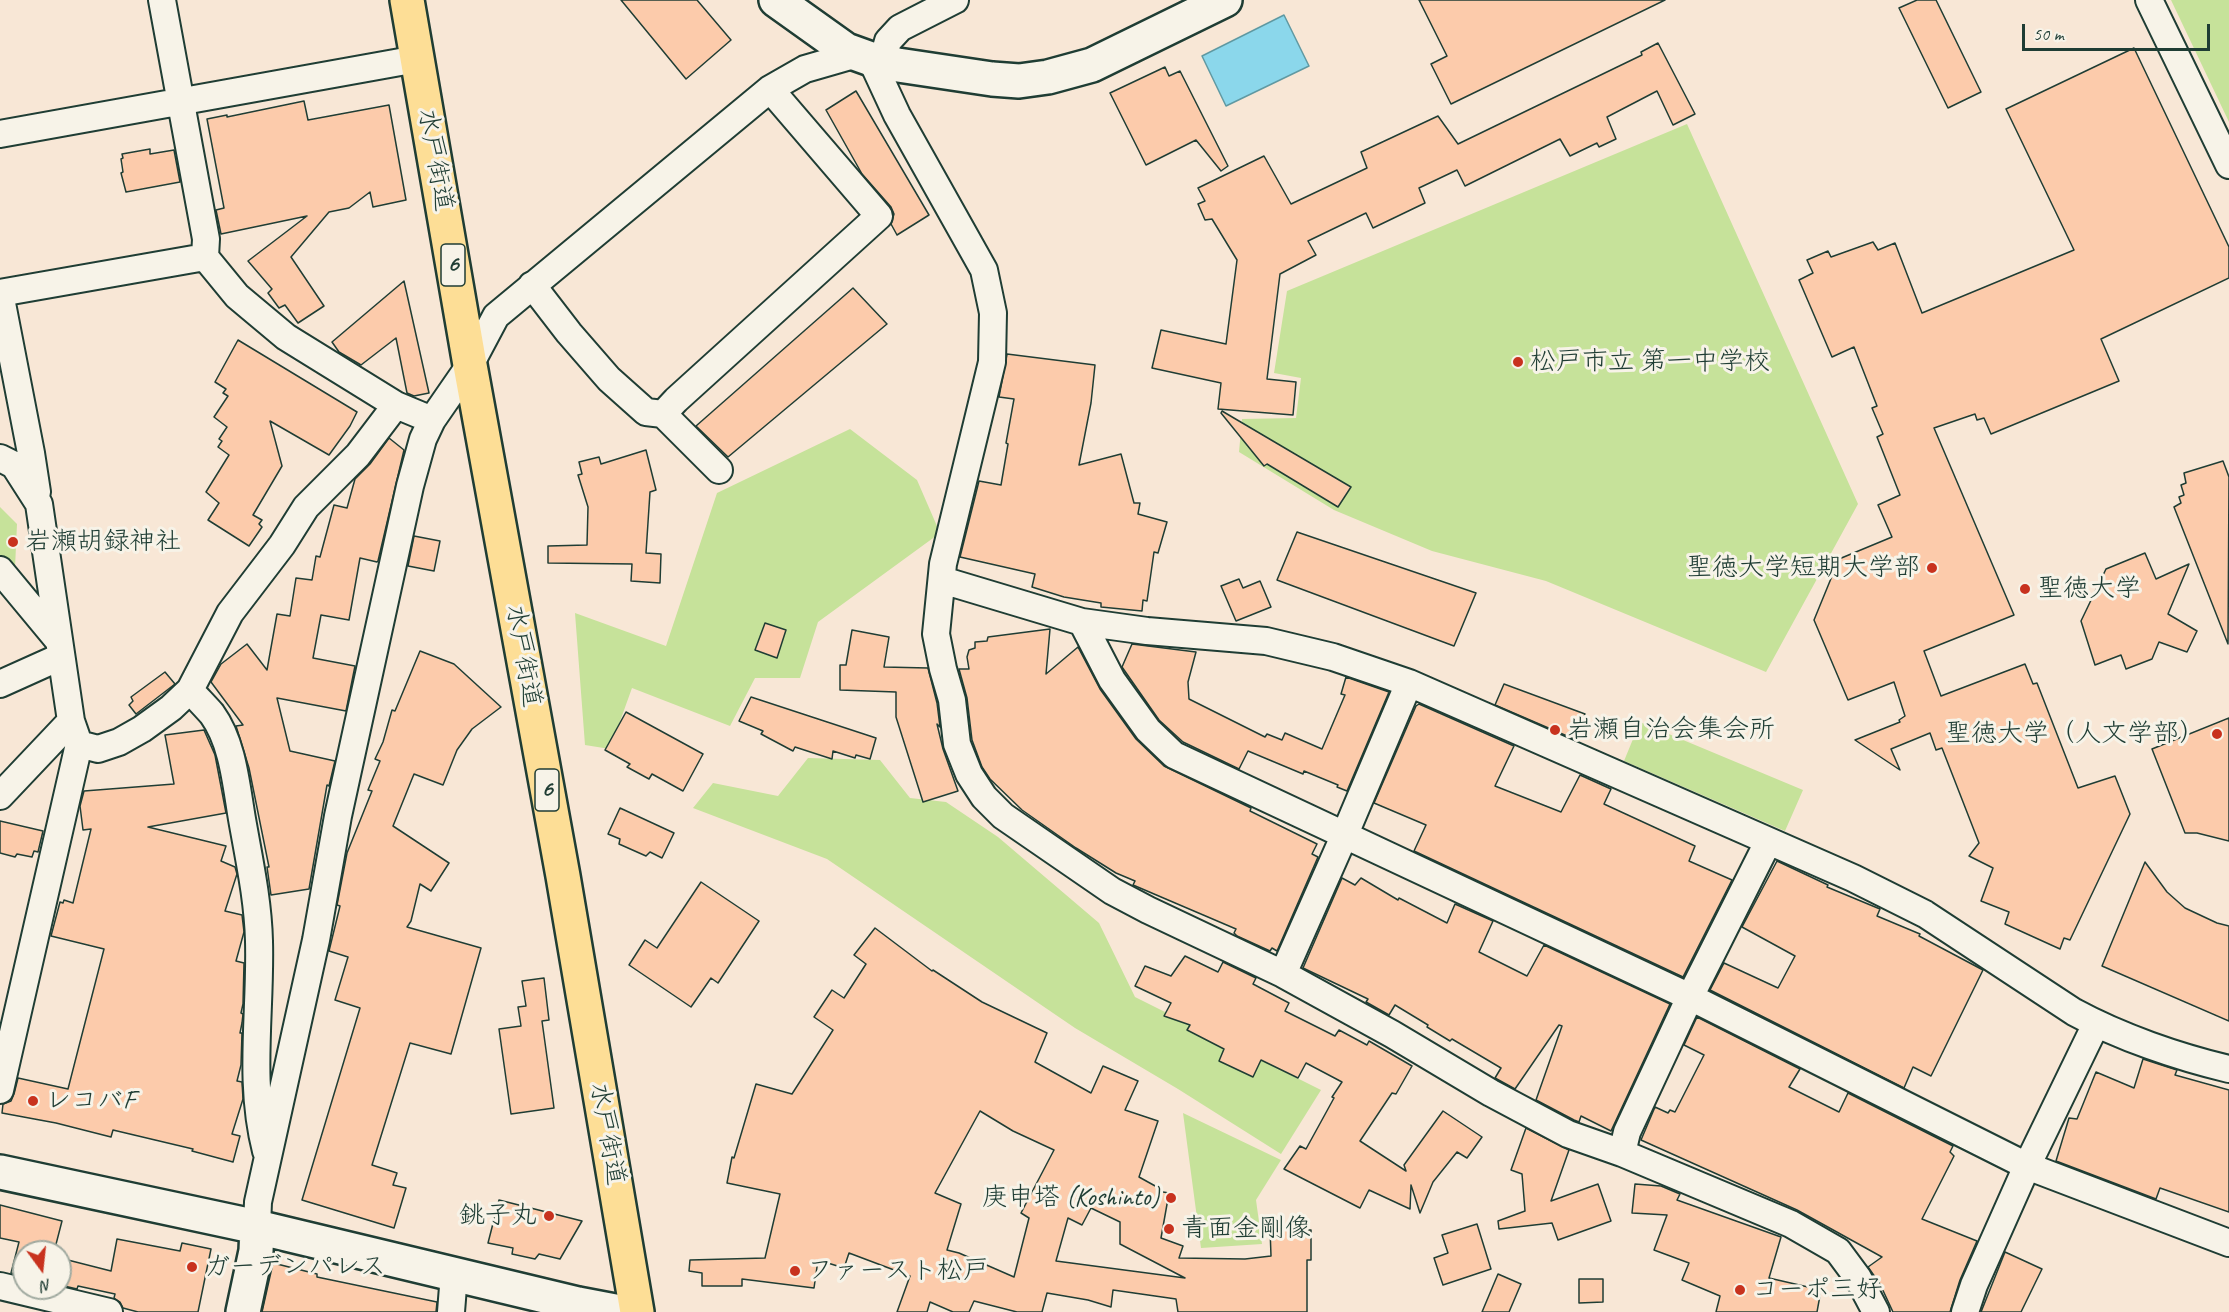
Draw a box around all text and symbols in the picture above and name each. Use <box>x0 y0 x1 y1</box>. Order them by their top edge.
scale bar <box>2025 12 2212 50</box>
text: 50 m <box>2033 23 2064 45</box>
street label: 水戸街道 <box>411 106 459 214</box>
road number: 6 <box>441 244 465 286</box>
place label: 松戸市立 第一中学校 <box>1530 346 1770 378</box>
marker: 松戸市立 第一中学校 <box>1511 355 1525 369</box>
place label: 岩瀬胡録神社 <box>25 526 181 558</box>
marker: 岩瀬胡録神社 <box>6 535 20 549</box>
place label: 聖徳大学短期大学部 <box>1686 552 1920 584</box>
marker: 聖徳大学短期大学部 <box>1925 561 1939 575</box>
place label: 聖徳大学 <box>2037 573 2141 605</box>
marker: 聖徳大学 <box>2018 582 2032 596</box>
street label: 水戸街道 <box>499 602 547 710</box>
place label: 岩瀬自治会集会所 <box>1567 714 1775 746</box>
place label: 聖徳大学（人文学部） <box>1945 718 2205 750</box>
marker: 岩瀬自治会集会所 <box>1548 723 1562 737</box>
marker: 聖徳大学（人文学部） <box>2210 727 2224 741</box>
road number: 6 <box>535 769 559 811</box>
street label: 水戸街道 <box>583 1080 631 1188</box>
place label: レコバF <box>45 1085 135 1117</box>
marker: レコバF <box>26 1094 40 1108</box>
place label: 庚申塔 (Koshinto) <box>982 1182 1159 1214</box>
marker: 庚申塔 (Koshinto) <box>1164 1191 1178 1205</box>
place label: 銚子丸 <box>459 1200 537 1232</box>
marker: 銚子丸 <box>542 1209 556 1223</box>
place label: 青面金剛像 <box>1181 1213 1311 1245</box>
marker: 青面金剛像 <box>1162 1222 1176 1236</box>
north arrow <box>12 1240 72 1300</box>
place label: ガーデンパレス <box>204 1251 386 1283</box>
place label: ファースト松戸 <box>807 1255 989 1287</box>
marker: ガーデンパレス <box>185 1260 199 1274</box>
marker: ファースト松戸 <box>788 1264 802 1278</box>
place label: コーポ三好 <box>1752 1274 1882 1306</box>
text: N <box>39 1275 54 1296</box>
marker: コーポ三好 <box>1733 1283 1747 1297</box>

